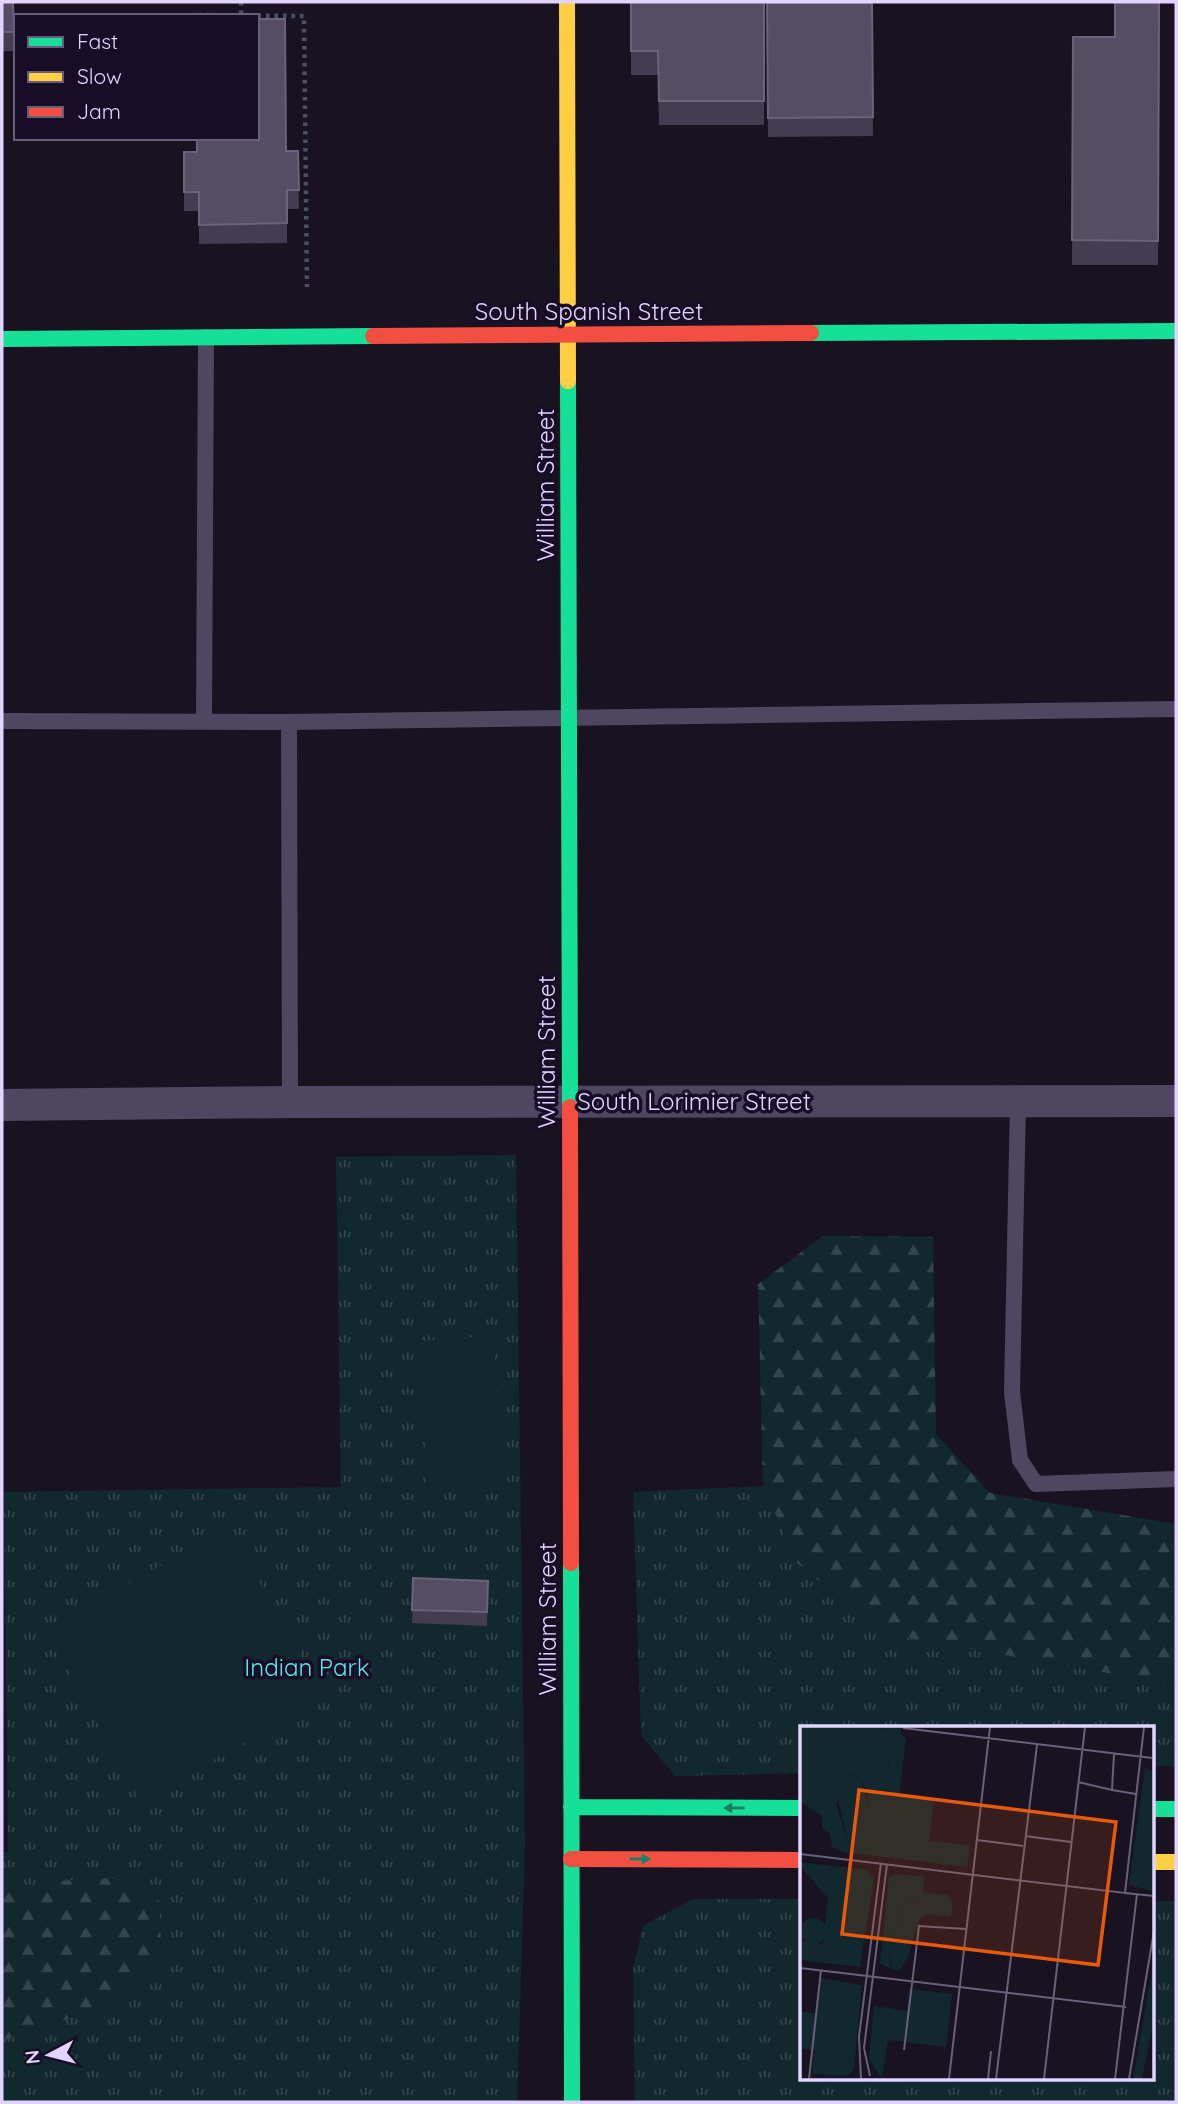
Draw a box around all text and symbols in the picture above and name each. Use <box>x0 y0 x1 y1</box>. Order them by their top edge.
legend <box>14 14 259 140</box>
text: Fast <box>77 28 118 54</box>
text: Slow <box>77 63 122 89</box>
text: Jam <box>77 98 121 124</box>
street label: South Spanish Street <box>475 296 703 326</box>
street label: William Street <box>530 408 560 562</box>
street label: William Street <box>531 975 561 1129</box>
street label: South Lorimier Street <box>577 1086 811 1116</box>
street label: William Street <box>532 1542 562 1696</box>
park label: Indian Park <box>244 1652 370 1682</box>
inset map <box>800 1726 1154 2080</box>
one-way arrow <box>722 1802 744 1814</box>
one-way arrow <box>629 1853 651 1865</box>
north arrow <box>14 2020 84 2090</box>
text: N <box>19 2049 45 2065</box>

